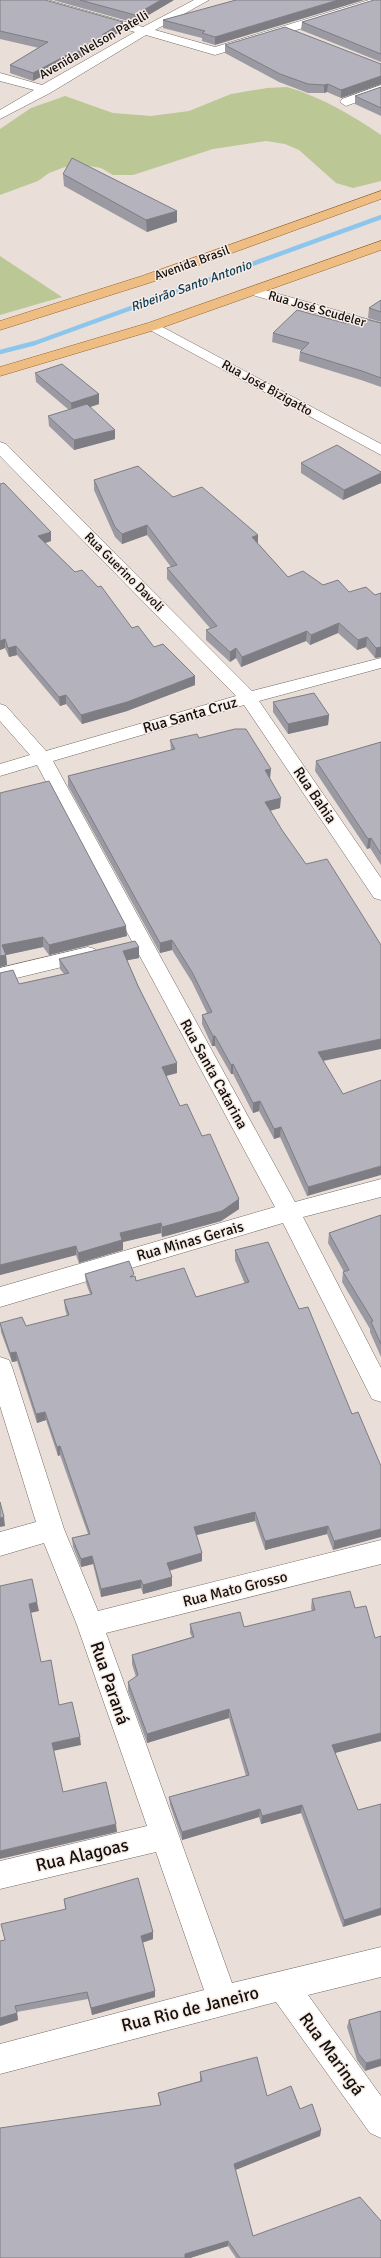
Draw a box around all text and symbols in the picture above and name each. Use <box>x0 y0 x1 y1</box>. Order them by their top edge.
street label: Avenida Nelson Patelli <box>36 7 152 83</box>
street label: Avenida Brasil <box>152 242 232 284</box>
water label: Ribeirão Santo Antonio <box>128 256 255 315</box>
street label: Rua José Scudeler <box>266 287 368 331</box>
street label: Rua José Bizigatto <box>219 356 315 420</box>
street label: Rua Guerino Davoli <box>81 529 167 615</box>
street label: Rua Santa Cruz <box>141 693 240 737</box>
street label: Rua Bahia <box>290 763 340 827</box>
street label: Rua Santa Catarina <box>176 1016 252 1132</box>
street label: Rua Minas Gerais <box>134 1217 246 1265</box>
street label: Rua Mato Grosso <box>181 1567 289 1611</box>
street label: Rua Paraná <box>85 1638 135 1728</box>
street label: Rua Alagoas <box>34 1834 131 1876</box>
street label: Rua Rio de Janeiro <box>119 1981 261 2037</box>
street label: Rua Maringá <box>295 2008 369 2100</box>

